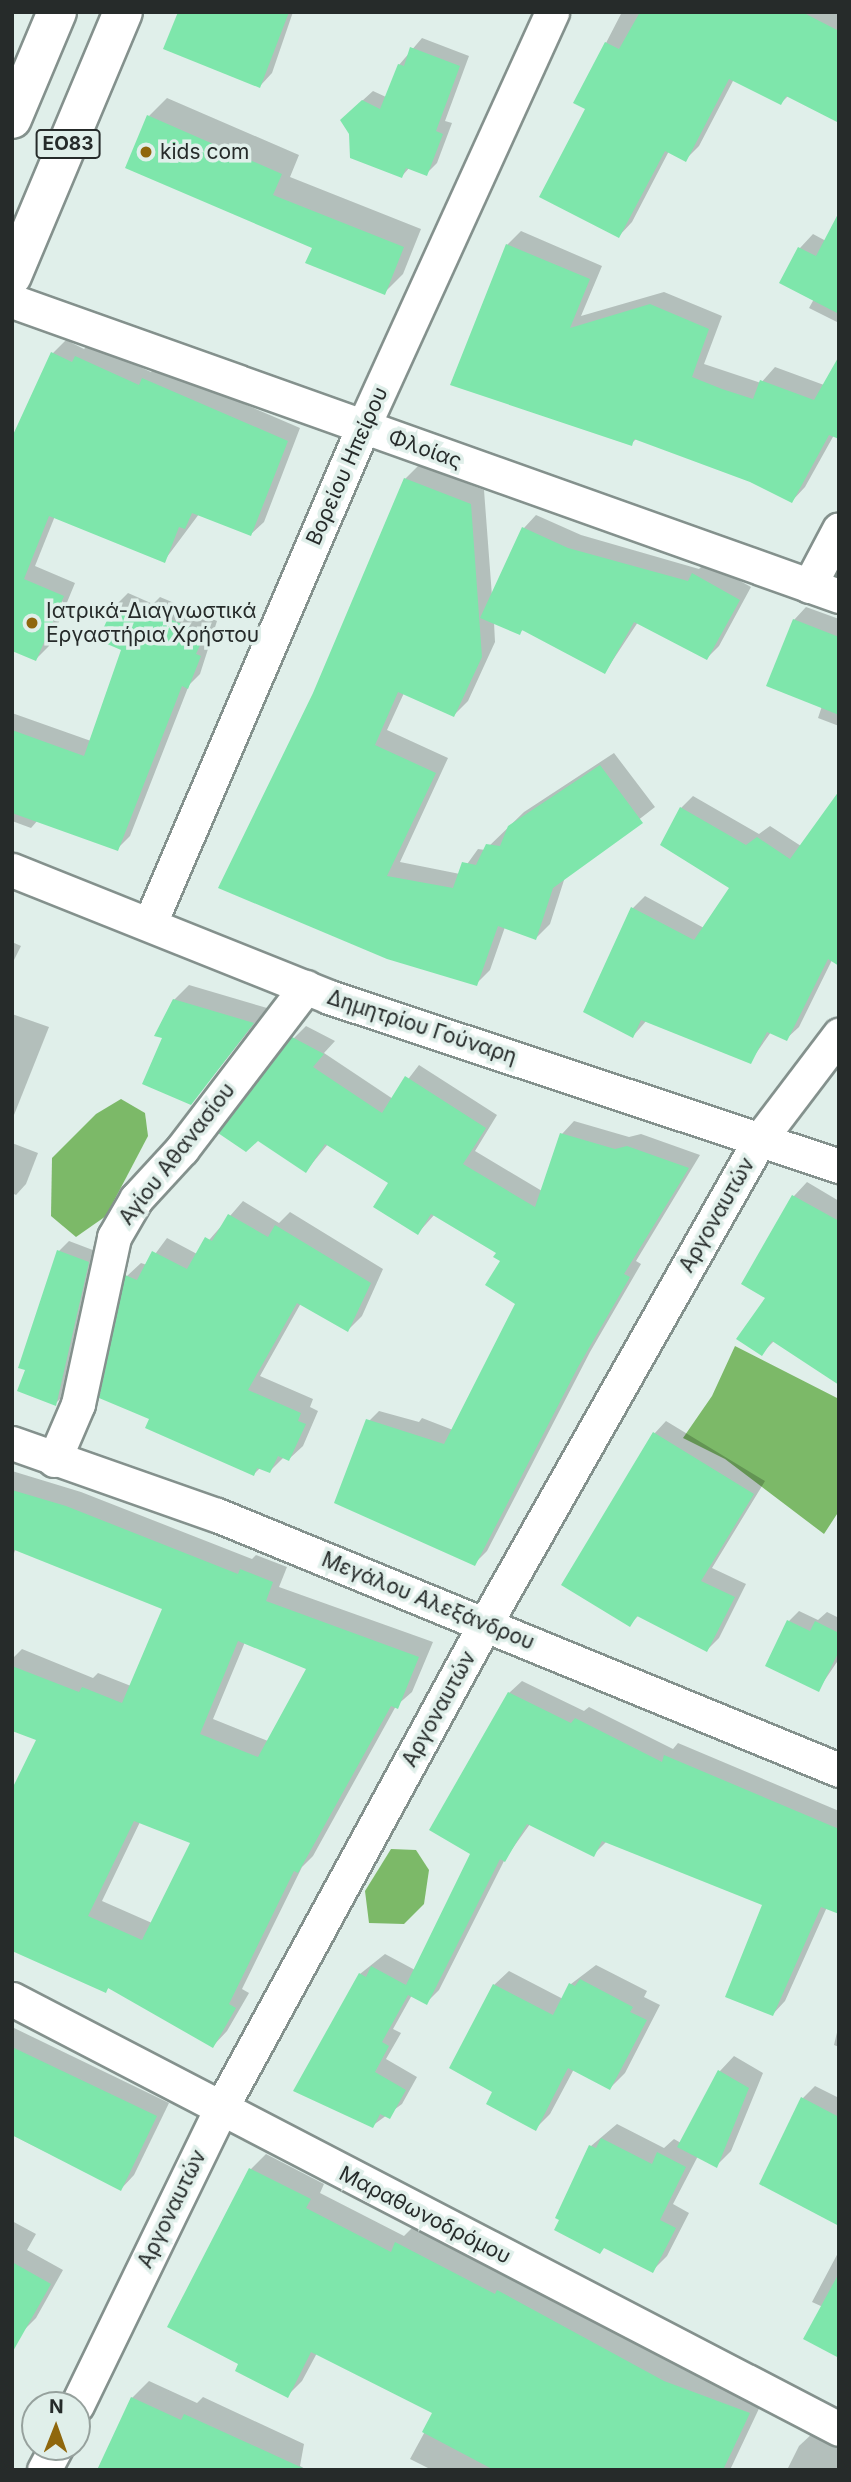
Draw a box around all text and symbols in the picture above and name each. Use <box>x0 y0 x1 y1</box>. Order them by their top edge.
road number: ΕΟ83 <box>35 128 101 160</box>
place label: kids com <box>160 139 249 165</box>
marker: kids com <box>138 144 154 160</box>
street label: Βορείου Ηπείρου <box>301 383 393 549</box>
street label: Φλοίας <box>385 424 465 474</box>
place label: Ιατρικά-Διαγνωστικά Εργαστήρια Χρήστου <box>46 598 259 648</box>
marker: Ιατρικά-Διαγνωστικά Εργαστήρια Χρήστου <box>24 615 40 631</box>
street label: Δημητρίου Γούναρη <box>324 984 520 1070</box>
street label: Αγίου Αθανασίου <box>114 1078 240 1230</box>
street label: Αργοναυτών <box>674 1153 760 1277</box>
street label: Μεγάλου Αλεξάνδρου <box>318 1547 538 1655</box>
street label: Αργοναυτών <box>397 1647 481 1771</box>
street label: Αργοναυτών <box>132 2146 212 2272</box>
street label: Μαραθωνοδρόμου <box>335 2161 515 2269</box>
north arrow <box>21 2391 91 2461</box>
text: N <box>49 2395 64 2418</box>

